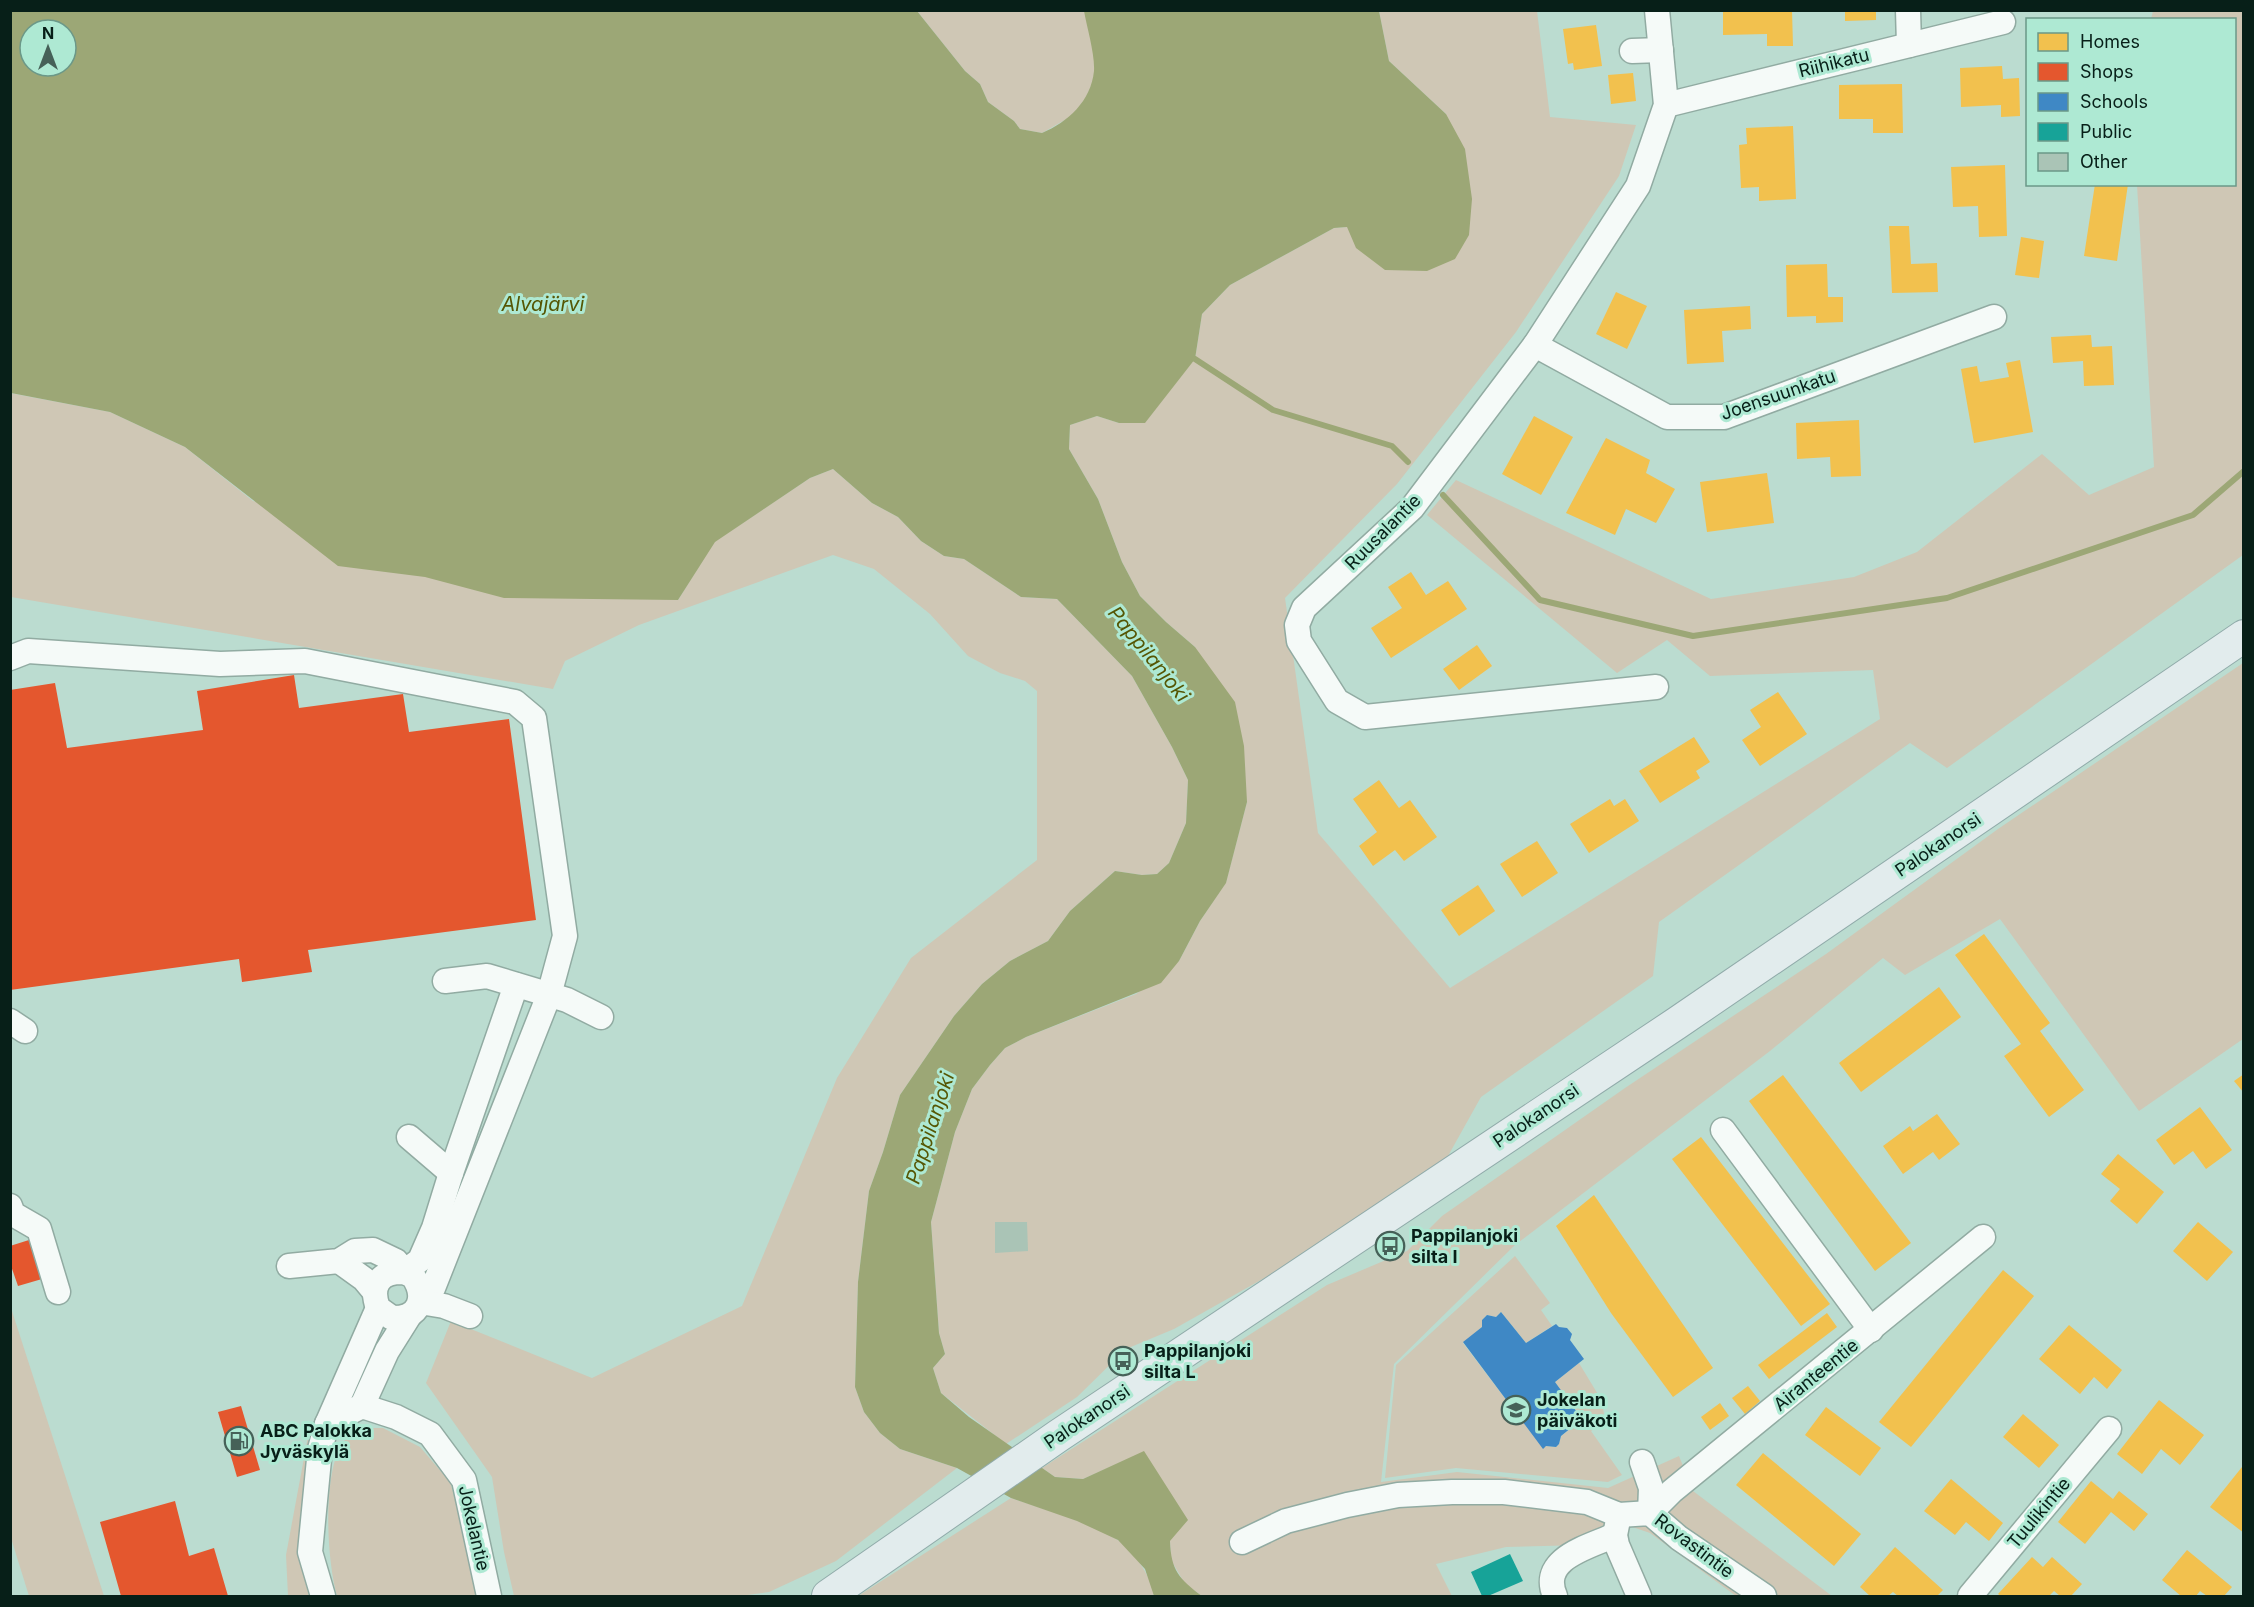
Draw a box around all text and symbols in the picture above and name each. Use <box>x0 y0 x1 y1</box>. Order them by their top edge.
north arrow <box>18 18 78 78</box>
legend <box>2026 18 2236 186</box>
text: N <box>42 23 54 43</box>
text: Homes <box>2080 31 2140 52</box>
street label: Riihikatu <box>1796 44 1871 81</box>
text: Shops <box>2080 61 2134 82</box>
text: Schools <box>2080 91 2148 112</box>
text: Public <box>2080 121 2132 142</box>
text: Other <box>2080 151 2128 172</box>
water label: Alvajärvi <box>501 292 586 316</box>
street label: Joensuunkatu <box>1718 365 1838 424</box>
street label: Ruusalantie <box>1340 489 1425 574</box>
water label: Pappilanjoki <box>1103 601 1196 707</box>
street label: Palokanorsi <box>1891 808 1985 881</box>
water label: Pappilanjoki <box>901 1068 960 1187</box>
street label: Palokanorsi <box>1489 1079 1583 1152</box>
place label: Pappilanjoki silta I <box>1411 1225 1518 1267</box>
bus stop icon: Pappilanjoki silta I <box>1374 1230 1406 1262</box>
street label: Airanteentie <box>1769 1334 1862 1415</box>
place label: Pappilanjoki silta L <box>1144 1340 1251 1382</box>
bus stop icon: Pappilanjoki silta L <box>1107 1345 1139 1377</box>
street label: Palokanorsi <box>1040 1380 1134 1453</box>
place label: Jokelan päiväkoti <box>1537 1389 1617 1431</box>
school or university icon: Jokelan päiväkoti <box>1500 1394 1532 1426</box>
place label: ABC Palokka Jyväskylä <box>260 1420 372 1462</box>
fuel station icon: ABC Palokka Jyväskylä <box>223 1425 255 1457</box>
street label: Tuulikintie <box>2003 1473 2074 1552</box>
street label: Jokelantie <box>454 1483 494 1573</box>
street label: Rovastintie <box>1651 1509 1738 1582</box>

